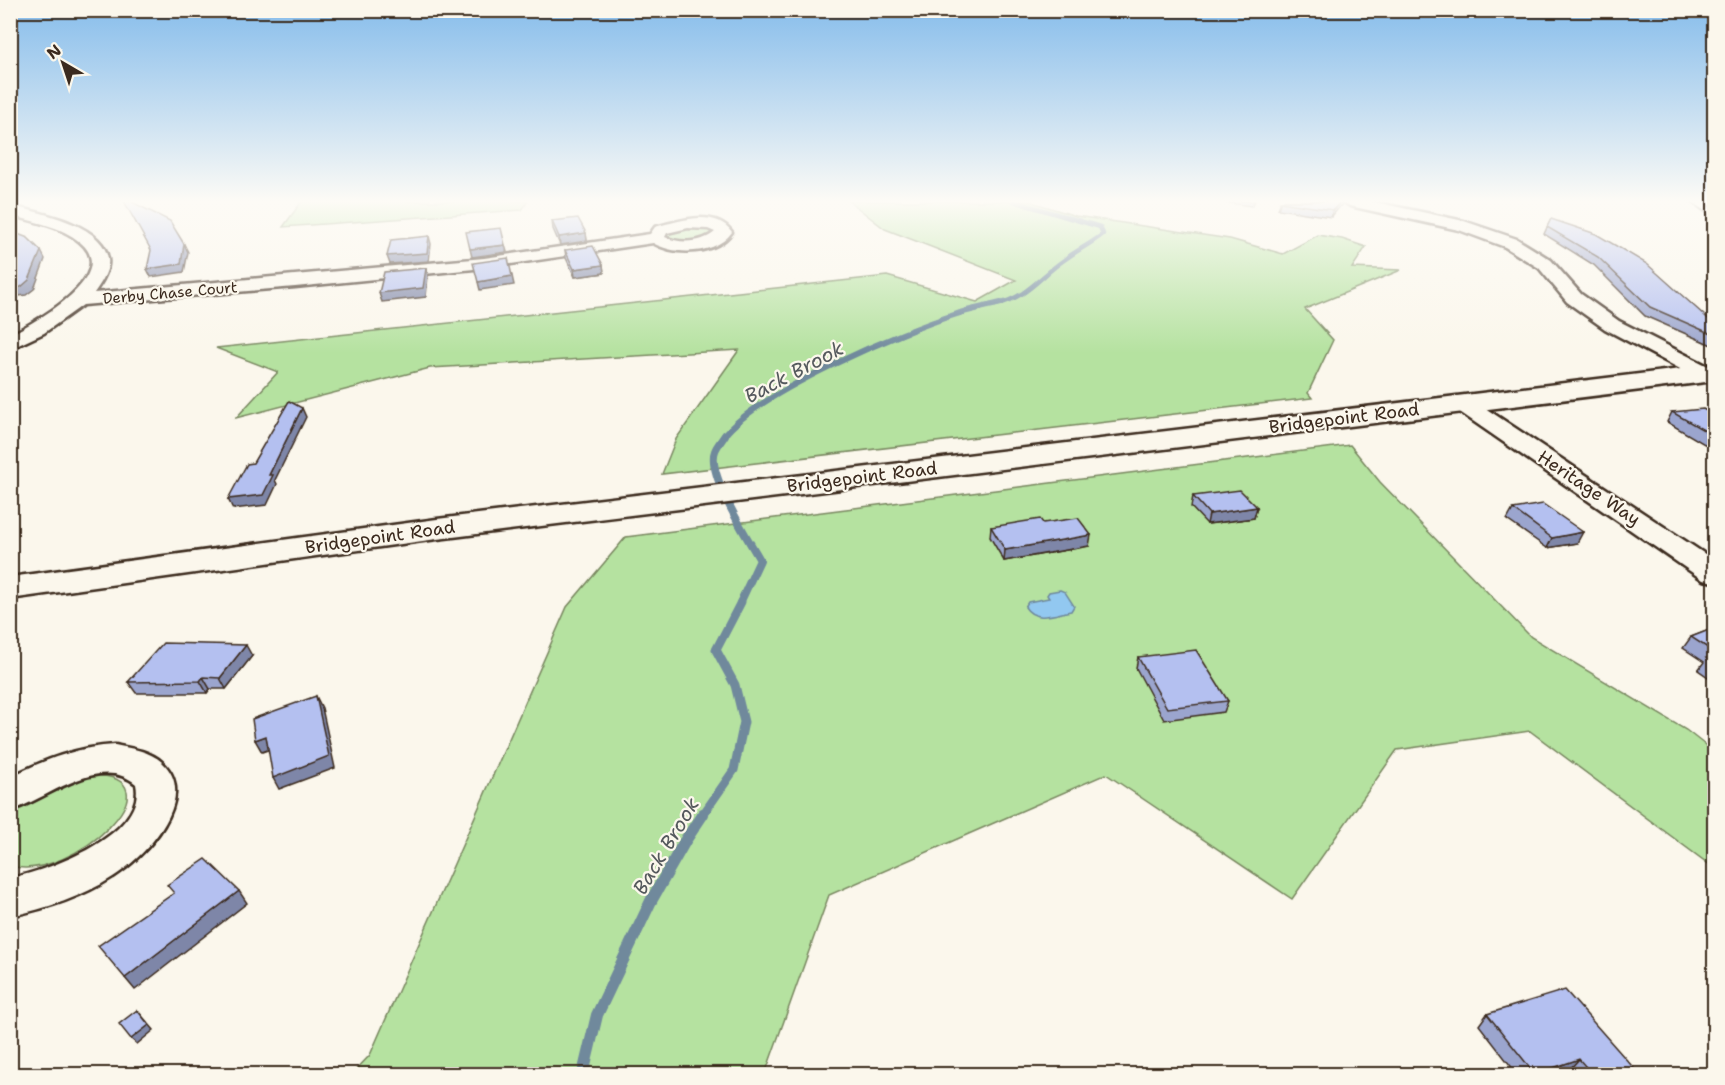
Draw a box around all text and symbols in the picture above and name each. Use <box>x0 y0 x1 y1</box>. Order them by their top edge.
north arrow <box>33 33 93 93</box>
text: N <box>42 40 65 64</box>
street label: Derby Chase Court <box>102 277 238 309</box>
water label: Back Brook <box>740 335 849 409</box>
street label: Bridgepoint Road <box>1267 397 1421 439</box>
street label: Heritage Way <box>1533 445 1645 531</box>
street label: Bridgepoint Road <box>785 456 939 498</box>
street label: Bridgepoint Road <box>303 515 457 559</box>
water label: Back Brook <box>627 792 705 899</box>

